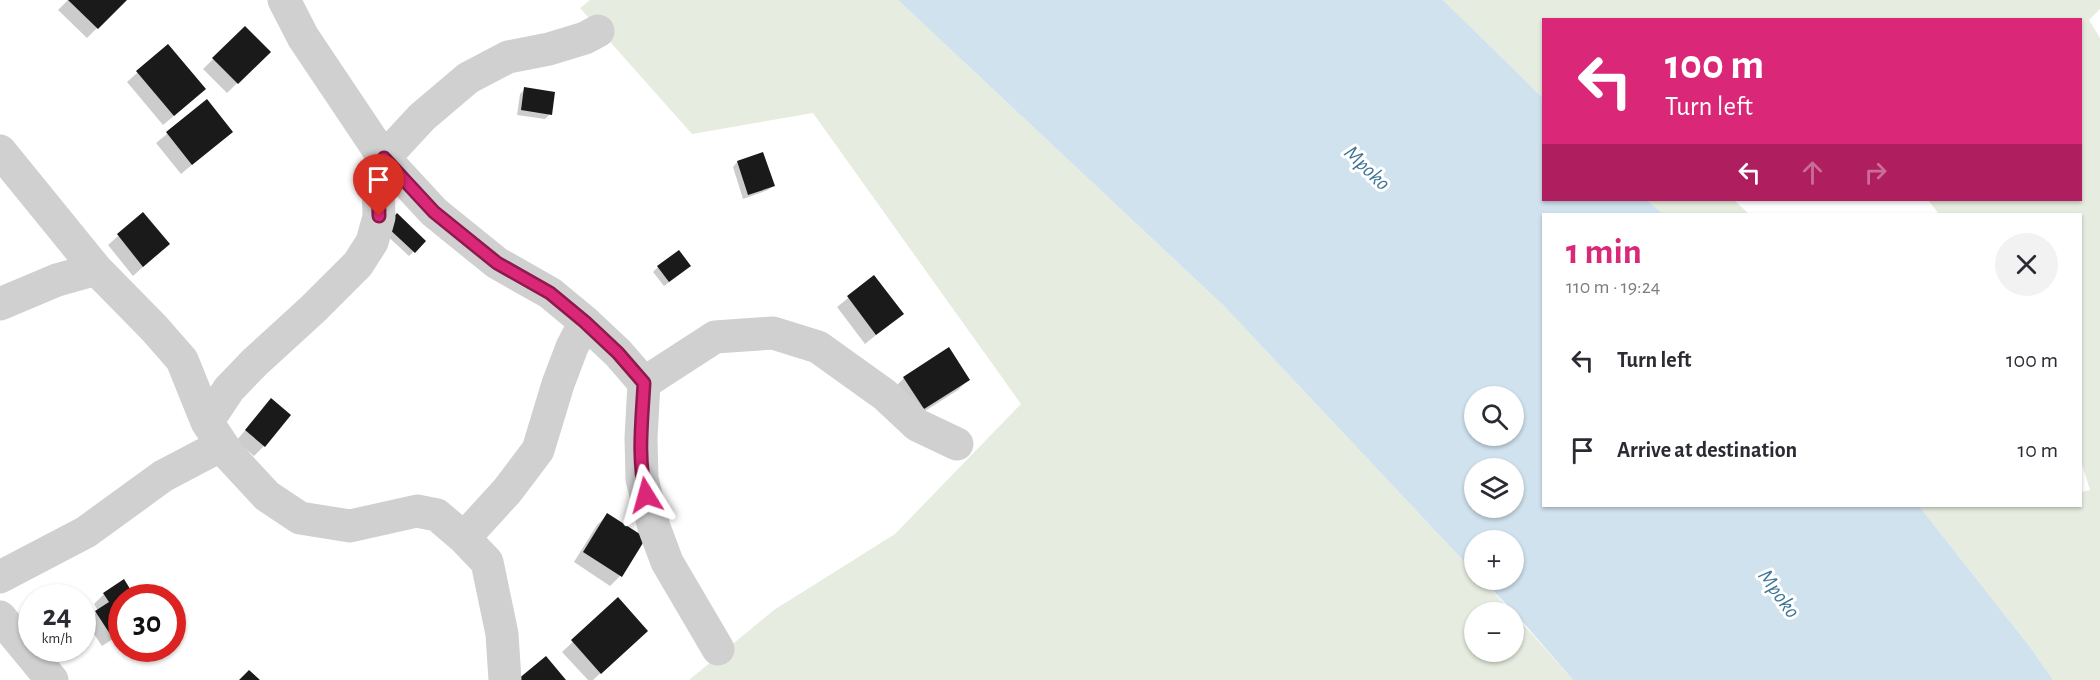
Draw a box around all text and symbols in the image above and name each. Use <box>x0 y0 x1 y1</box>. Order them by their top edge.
icon: left <box>1566 42 1644 120</box>
text: 100 m <box>1665 44 1764 86</box>
text: Turn left <box>1665 93 1753 120</box>
water label: Mpoko <box>1339 141 1394 195</box>
pin <box>353 154 404 216</box>
icon: left <box>1733 156 1766 189</box>
icon: ahead <box>1796 156 1829 189</box>
icon: right <box>1859 156 1892 189</box>
icon: arrive <box>362 163 395 196</box>
button: close <box>1995 233 2058 296</box>
text: 1 min <box>1566 234 1642 270</box>
text: 110 m · 19:24 <box>1566 277 1660 297</box>
icon: left <box>1566 344 1599 377</box>
text: Turn left <box>1617 349 1691 371</box>
text: 100 m <box>2006 349 2058 371</box>
map controls <box>1464 386 1524 662</box>
button: search <box>1464 386 1524 446</box>
icon: arrive <box>1566 434 1599 467</box>
text: Arrive at destination <box>1617 439 1797 461</box>
text: 10 m <box>2018 439 2058 461</box>
button: layers <box>1464 458 1524 518</box>
position arrow <box>614 463 678 527</box>
button: + <box>1464 530 1524 590</box>
water label: Mpoko <box>1754 565 1804 623</box>
speed limit sign: 30 <box>108 584 186 662</box>
text: 24 <box>42 601 72 631</box>
button: − <box>1464 602 1524 662</box>
text: km/h <box>42 631 72 646</box>

